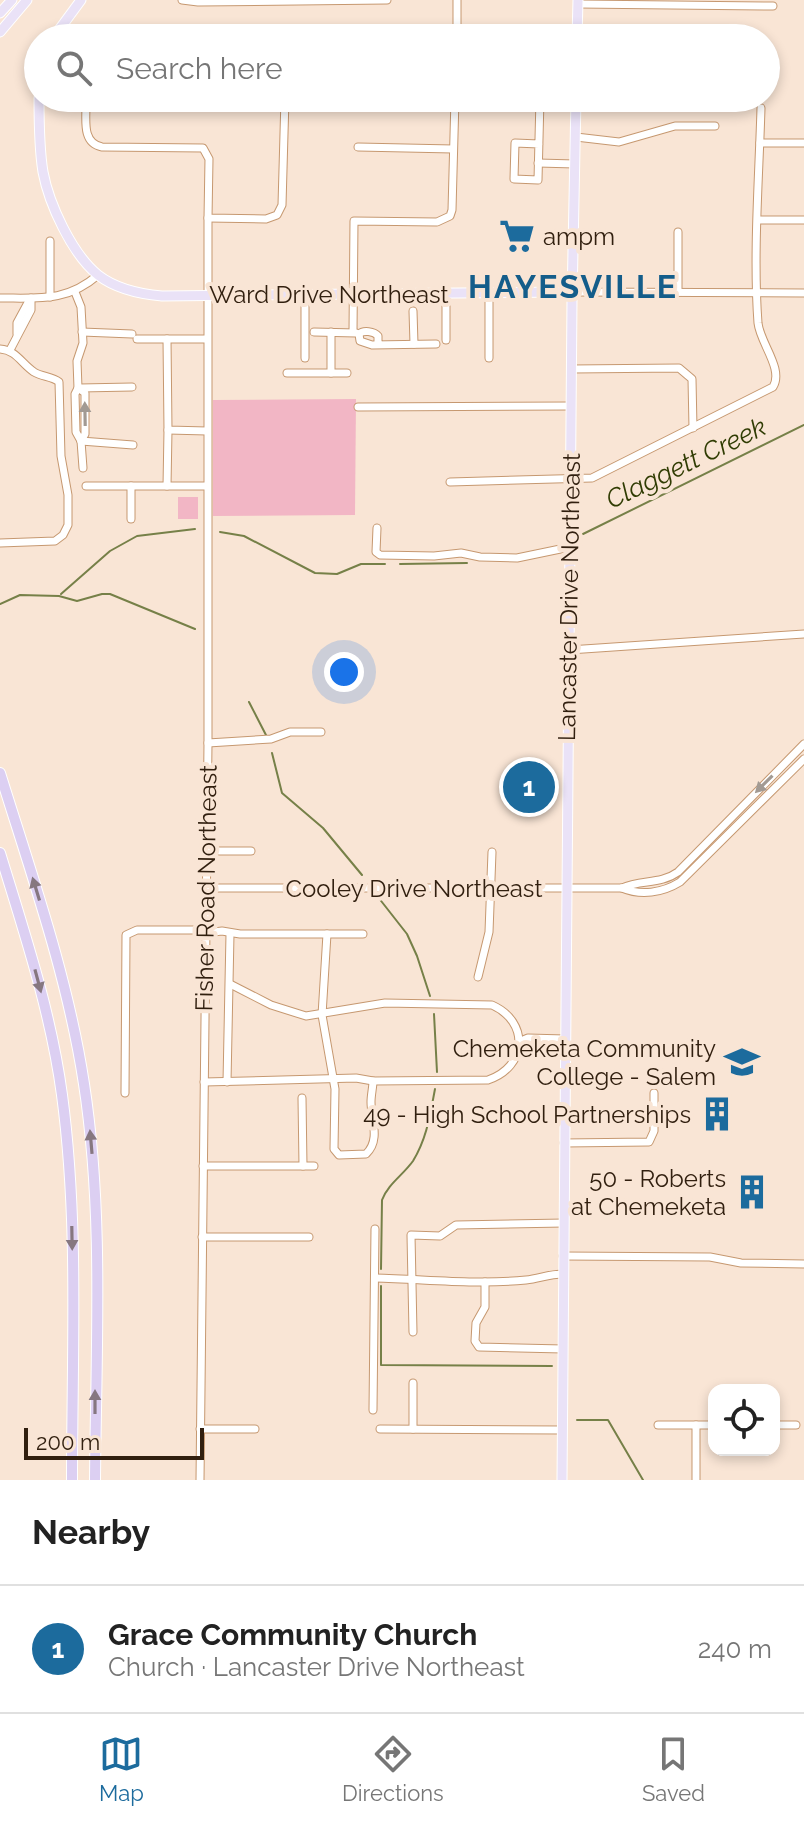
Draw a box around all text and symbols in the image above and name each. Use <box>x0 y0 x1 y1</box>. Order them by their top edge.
search box <box>24 24 780 112</box>
icon: search <box>52 46 96 90</box>
text: Search here <box>116 51 283 86</box>
supermarket icon: ampm <box>498 217 536 255</box>
place label: ampm <box>543 222 615 251</box>
district label: HAYESVILLE <box>468 268 678 305</box>
street label: Ward Drive Northeast <box>209 280 449 309</box>
one-way arrow <box>79 401 91 426</box>
water label: Claggett Creek <box>601 411 771 515</box>
street label: Lancaster Drive Northeast <box>552 453 586 741</box>
your location <box>324 652 364 692</box>
pin: 1 <box>503 757 555 817</box>
street label: Fisher Road Northeast <box>189 764 223 1012</box>
one-way arrow <box>755 774 774 793</box>
street label: Cooley Drive Northeast <box>285 874 543 903</box>
one-way arrow <box>29 876 42 900</box>
one-way arrow <box>33 969 45 994</box>
place label: Chemeketa Community College - Salem <box>453 1034 716 1091</box>
school or university icon: Chemeketa Community College - Salem <box>723 1043 761 1081</box>
building icon: 49 - High School Partnerships <box>698 1095 736 1133</box>
place label: 49 - High School Partnerships <box>363 1100 691 1129</box>
one-way arrow <box>84 1129 97 1154</box>
place label: 50 - Roberts at Chemeketa <box>571 1164 726 1221</box>
building icon: 50 - Roberts at Chemeketa <box>733 1173 771 1211</box>
one-way arrow <box>65 1226 78 1251</box>
map controls <box>708 1384 780 1456</box>
button: locate <box>708 1384 780 1456</box>
one-way arrow <box>89 1389 101 1414</box>
scale bar <box>24 1424 204 1460</box>
text: 200 m <box>36 1429 100 1455</box>
text: Nearby <box>32 1512 150 1552</box>
text: Grace Community Church <box>108 1617 477 1652</box>
text: 1 <box>52 1634 64 1664</box>
text: 240 m <box>698 1634 772 1664</box>
text: Church · Lancaster Drive Northeast <box>108 1652 525 1682</box>
tab: Map <box>99 1732 144 1806</box>
tab: Directions <box>342 1732 444 1806</box>
tab: Saved <box>642 1732 705 1806</box>

